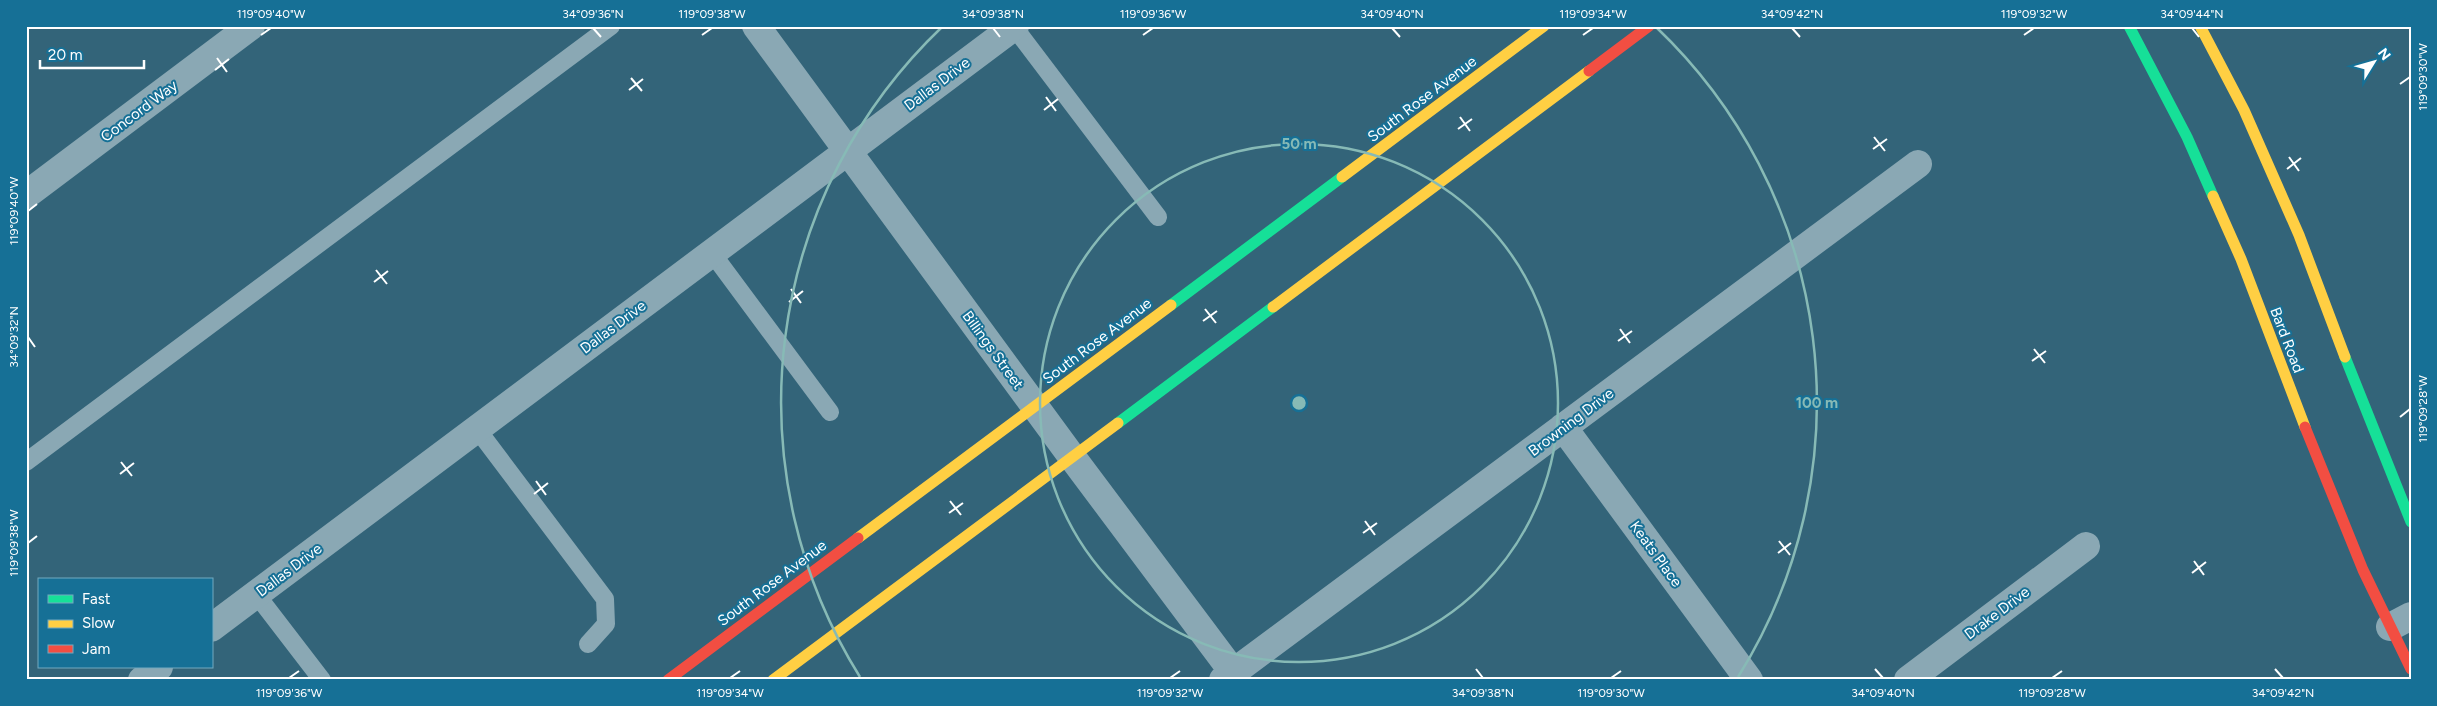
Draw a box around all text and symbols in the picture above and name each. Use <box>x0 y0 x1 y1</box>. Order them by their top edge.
text: 119°09'40"W <box>237 7 306 21</box>
text: 34°09'36"N <box>562 7 624 21</box>
text: 119°09'38"W <box>678 7 746 21</box>
text: 34°09'38"N <box>962 7 1024 21</box>
text: 119°09'36"W <box>1120 7 1187 21</box>
text: 34°09'40"N <box>1360 7 1424 21</box>
text: 119°09'34"W <box>1559 7 1627 21</box>
text: 34°09'42"N <box>1761 7 1823 21</box>
text: 119°09'32"W <box>2001 7 2068 21</box>
text: 34°09'44"N <box>2160 7 2224 21</box>
scale bar <box>40 38 144 70</box>
north arrow <box>2350 38 2400 88</box>
text: 119°09'30"W <box>2416 43 2430 111</box>
text: N <box>2374 45 2394 64</box>
text: 20 m <box>48 46 82 64</box>
street label: South Rose Avenue <box>1364 52 1480 146</box>
street label: Dallas Drive <box>901 53 973 115</box>
street label: Concord Way <box>97 76 181 146</box>
text: 50 m <box>1281 135 1317 153</box>
text: 119°09'40"W <box>7 176 21 245</box>
street label: South Rose Avenue <box>1039 294 1155 388</box>
street label: Dallas Drive <box>577 296 649 358</box>
street label: Bard Road <box>2266 305 2308 375</box>
text: 34°09'32"N <box>7 306 21 368</box>
street label: Billings Street <box>959 307 1028 393</box>
text: 119°09'28"W <box>2416 375 2430 443</box>
street label: Browning Drive <box>1525 384 1617 460</box>
centre of rings <box>1290 394 1308 412</box>
text: 100 m <box>1796 394 1838 412</box>
text: 119°09'38"W <box>7 509 21 577</box>
street label: Keats Place <box>1626 517 1686 591</box>
street label: South Rose Avenue <box>714 536 830 630</box>
street label: Dallas Drive <box>253 539 325 601</box>
legend <box>38 578 212 668</box>
street label: Drake Drive <box>1961 583 2033 643</box>
text: Fast <box>82 590 111 608</box>
text: Slow <box>82 614 115 632</box>
text: Jam <box>82 640 110 658</box>
text: 119°09'36"W <box>256 686 323 700</box>
text: 119°09'34"W <box>696 686 764 700</box>
text: 119°09'32"W <box>1137 686 1204 700</box>
text: 34°09'38"N <box>1452 686 1514 700</box>
text: 119°09'30"W <box>1577 686 1645 700</box>
text: 34°09'40"N <box>1851 686 1915 700</box>
text: 119°09'28"W <box>2018 686 2086 700</box>
text: 34°09'42"N <box>2252 686 2314 700</box>

